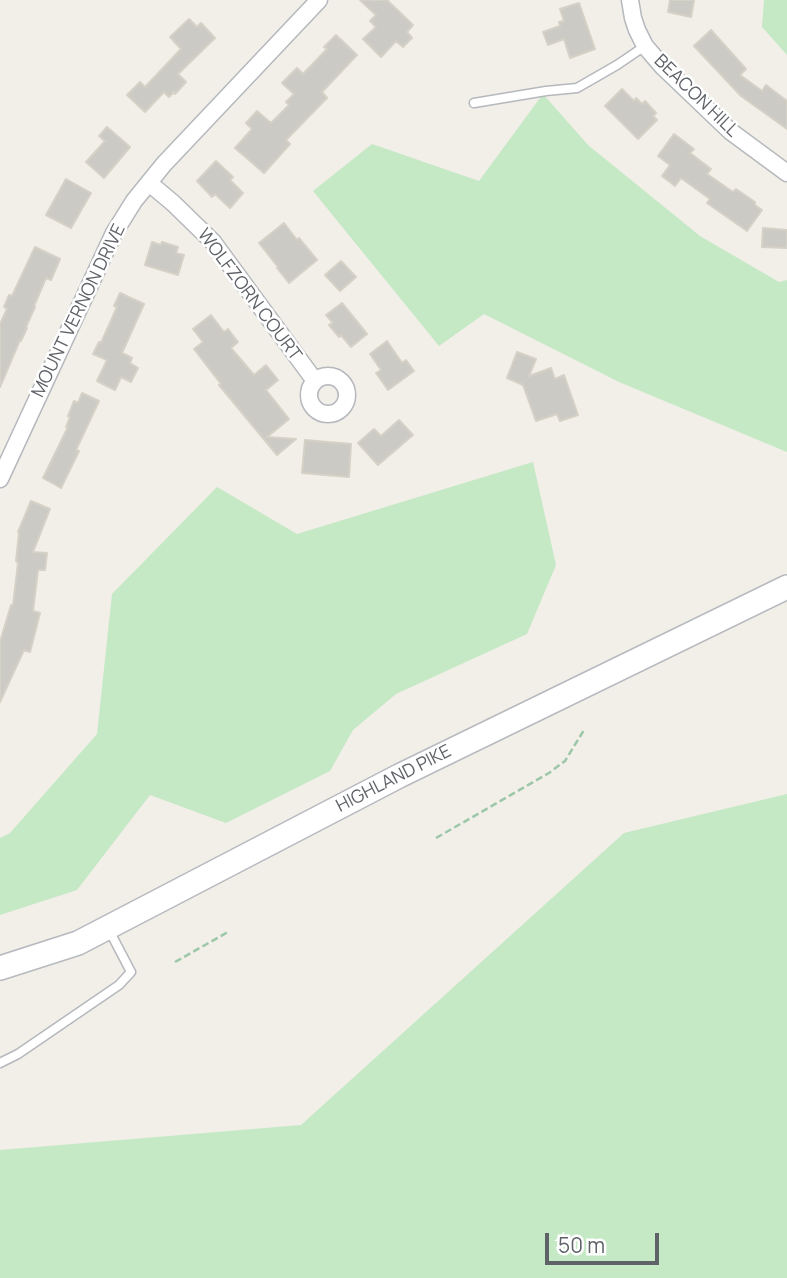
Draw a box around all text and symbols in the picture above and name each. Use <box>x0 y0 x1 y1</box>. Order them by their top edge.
street label: BEACON HILL <box>649 50 743 142</box>
street label: MOUNT VERNON DRIVE <box>28 221 130 401</box>
street label: WOLFZORN COURT <box>192 225 306 365</box>
street label: HIGHLAND PIKE <box>333 741 455 817</box>
scale bar <box>549 1218 663 1262</box>
text: 50 m <box>558 1231 605 1259</box>

